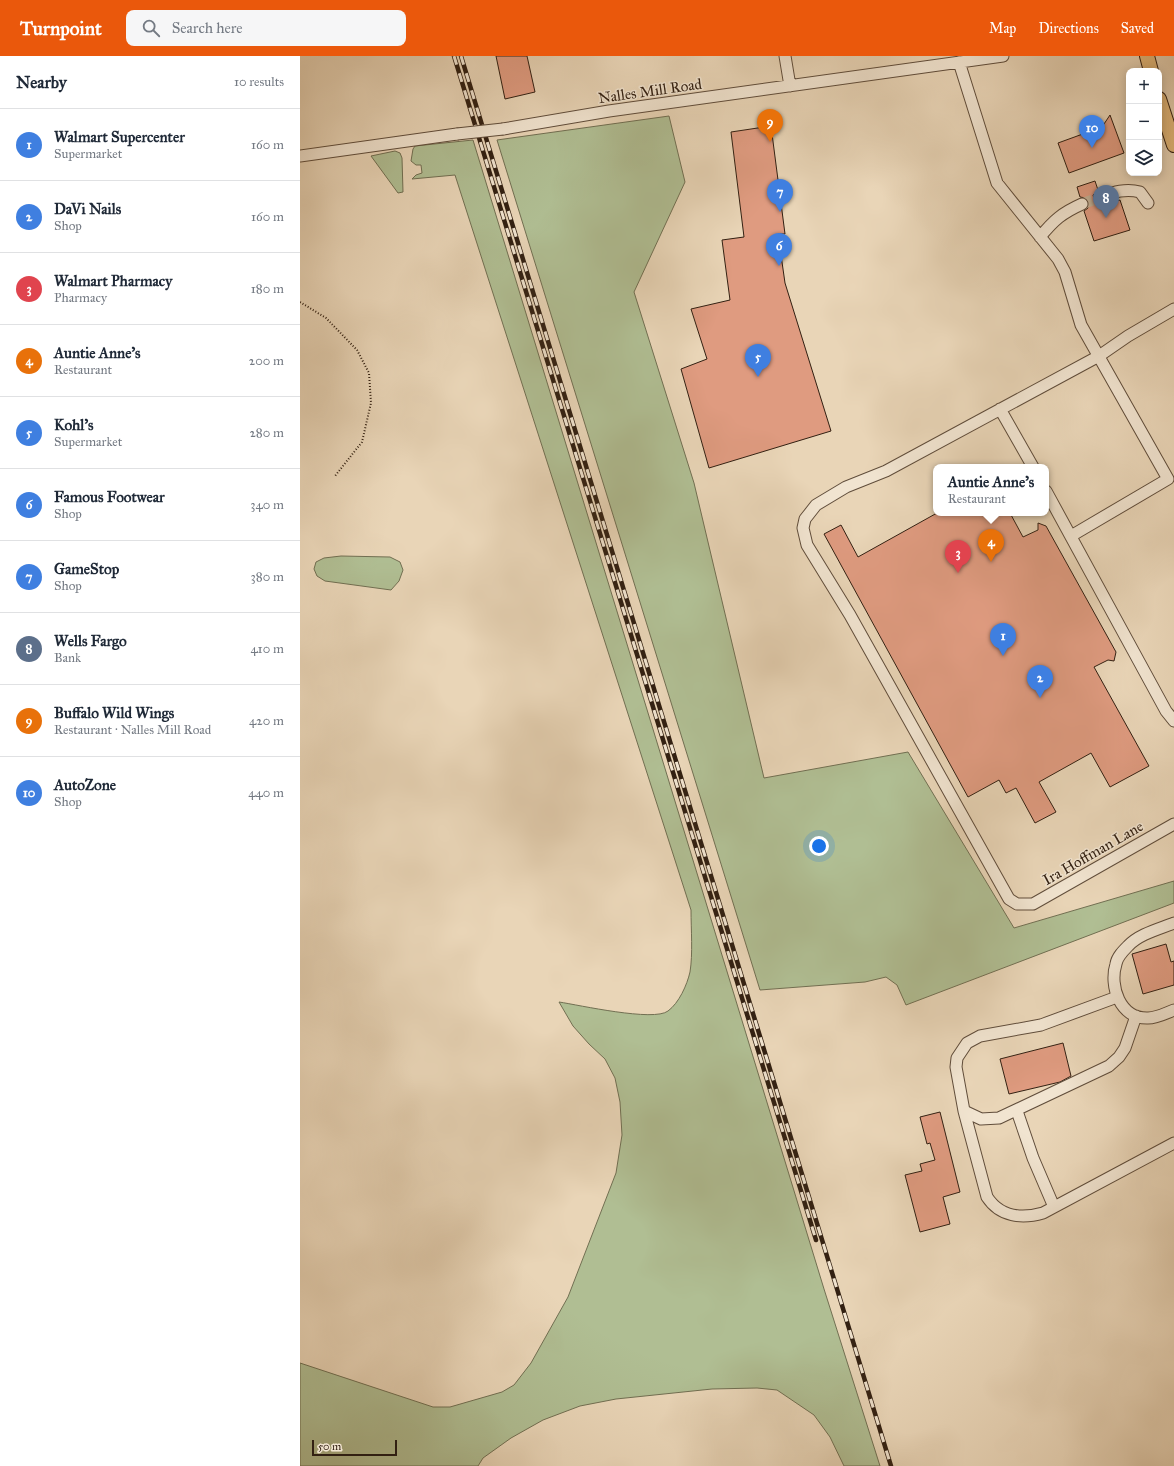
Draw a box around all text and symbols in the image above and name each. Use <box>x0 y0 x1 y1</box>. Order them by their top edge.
search box <box>126 10 406 46</box>
text: Turnpoint <box>20 17 102 40</box>
icon: search <box>140 17 162 39</box>
text: Search here <box>172 19 243 37</box>
text: Map <box>989 20 1016 37</box>
text: Directions <box>1038 20 1099 37</box>
text: Saved <box>1121 20 1154 37</box>
map controls <box>1126 68 1162 176</box>
button: + <box>1126 68 1162 104</box>
text: Nearby <box>16 72 67 93</box>
text: 10 results <box>234 74 284 90</box>
street label: Nalles Mill Road <box>597 75 704 107</box>
button: − <box>1126 104 1162 140</box>
pin: 9 <box>757 109 783 142</box>
pin: 10 <box>1079 115 1105 148</box>
text: Walmart Supercenter <box>54 128 185 146</box>
text: 1 <box>26 137 32 153</box>
text: 160 m <box>251 137 284 153</box>
button: layers <box>1126 140 1162 176</box>
text: Supermarket <box>54 146 122 162</box>
pin: 7 <box>767 179 793 212</box>
pin: 8 <box>1093 185 1119 218</box>
text: DaVi Nails <box>54 200 121 218</box>
text: 2 <box>26 209 32 225</box>
text: 160 m <box>251 209 284 225</box>
text: Shop <box>54 218 82 234</box>
pin: 6 <box>766 233 792 266</box>
text: Walmart Pharmacy <box>54 272 172 290</box>
text: 3 <box>26 281 32 297</box>
text: 180 m <box>251 281 284 297</box>
text: Pharmacy <box>54 290 107 306</box>
text: Auntie Anne's <box>54 344 141 362</box>
pin: 5 <box>745 344 771 377</box>
text: 4 <box>25 353 33 369</box>
text: 200 m <box>249 353 284 369</box>
text: Restaurant <box>54 362 112 378</box>
text: Kohl's <box>54 416 94 434</box>
text: 5 <box>26 425 32 441</box>
text: 280 m <box>249 425 284 441</box>
text: Supermarket <box>54 434 122 450</box>
popup <box>933 464 1049 516</box>
text: Auntie Anne's <box>948 473 1034 491</box>
text: Famous Footwear <box>54 488 165 506</box>
text: Restaurant <box>948 491 1006 507</box>
text: 6 <box>26 497 32 513</box>
text: 340 m <box>250 497 284 513</box>
text: Shop <box>54 506 82 522</box>
pin: 4 <box>978 529 1004 562</box>
pin: 3 <box>945 540 971 573</box>
text: GameStop <box>54 560 119 578</box>
text: 7 <box>26 569 32 585</box>
text: 380 m <box>251 569 284 585</box>
text: Shop <box>54 578 82 594</box>
pin: 1 <box>990 623 1016 656</box>
text: Wells Fargo <box>54 632 127 650</box>
text: 8 <box>26 641 32 657</box>
text: 410 m <box>250 641 284 657</box>
text: Bank <box>54 650 81 666</box>
pin: 2 <box>1027 665 1053 698</box>
text: Buffalo Wild Wings <box>54 704 174 722</box>
text: 9 <box>26 713 32 729</box>
text: 420 m <box>249 713 284 729</box>
text: Restaurant · Nalles Mill Road <box>54 722 211 738</box>
text: AutoZone <box>54 776 116 794</box>
text: 10 <box>23 785 35 801</box>
text: 440 m <box>248 785 284 801</box>
text: Shop <box>54 794 82 810</box>
street label: Ira Hoffman Lane <box>1040 817 1146 889</box>
your location <box>809 836 829 856</box>
scale bar <box>312 1438 397 1457</box>
text: 50 m <box>318 1440 341 1453</box>

